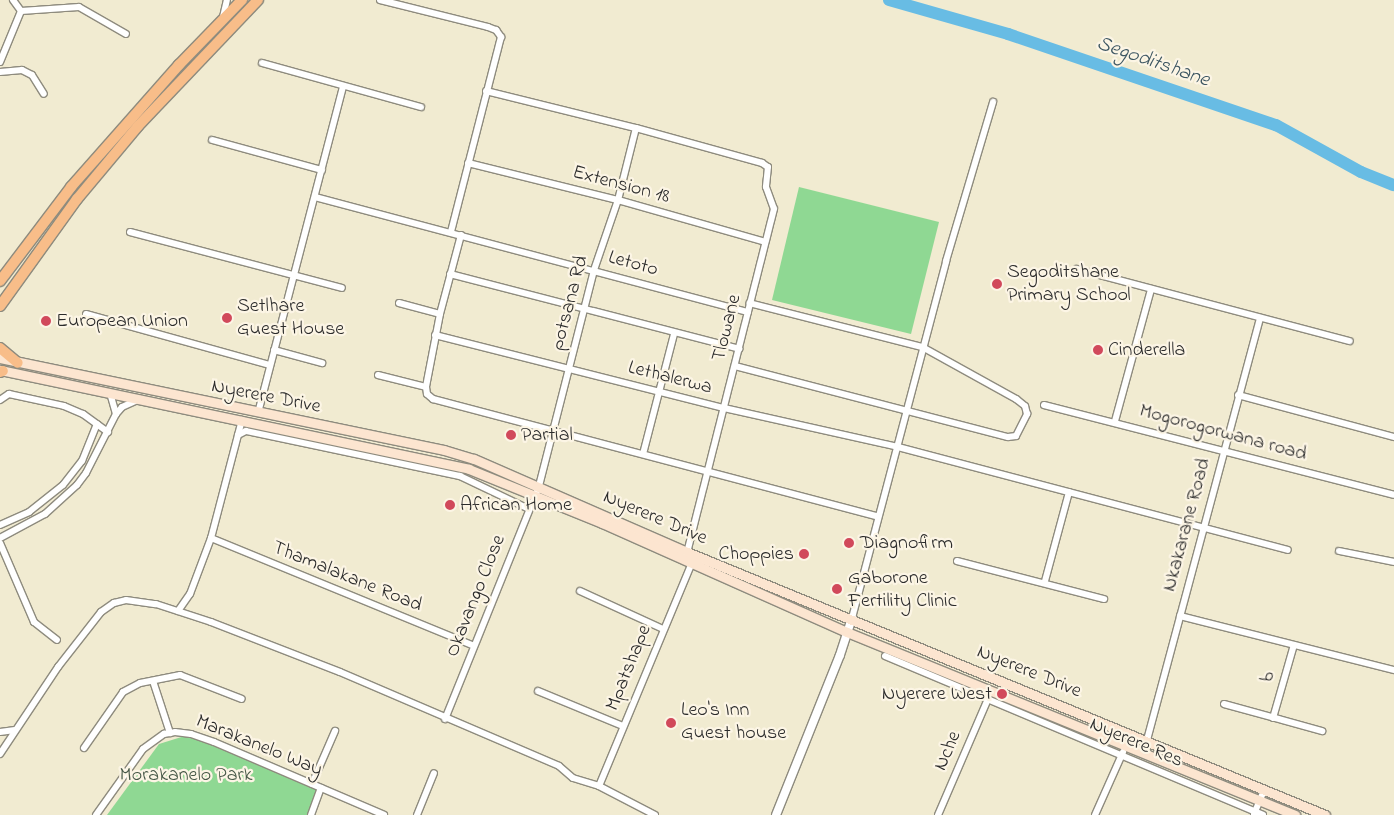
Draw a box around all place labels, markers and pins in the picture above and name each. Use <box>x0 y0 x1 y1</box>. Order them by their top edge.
place label: Segoditshane Primary School <box>1007 260 1131 307</box>
marker: Segoditshane Primary School <box>991 278 1003 290</box>
place label: Setlhare Guest House <box>237 294 344 341</box>
place label: European Union <box>56 309 188 333</box>
marker: Setlhare Guest House <box>221 312 233 324</box>
marker: European Union <box>40 315 52 327</box>
place label: Cinderella <box>1108 338 1185 362</box>
marker: Cinderella <box>1092 344 1104 356</box>
place label: Partial <box>521 423 573 447</box>
marker: Partial <box>505 429 517 441</box>
place label: African Home <box>460 493 572 517</box>
marker: African Home <box>444 499 456 511</box>
place label: Diagnofirm <box>860 531 953 555</box>
marker: Diagnofirm <box>842 536 856 550</box>
place label: Choppies <box>719 542 794 566</box>
marker: Choppies <box>798 548 810 560</box>
place label: Gaborone Fertility Clinic <box>848 566 957 613</box>
marker: Gaborone Fertility Clinic <box>830 582 844 596</box>
place label: Nyerere West <box>882 682 992 706</box>
marker: Nyerere West <box>996 688 1008 700</box>
place label: Leo's Inn Guest house <box>681 699 786 746</box>
marker: Leo's Inn Guest house <box>665 717 677 729</box>

